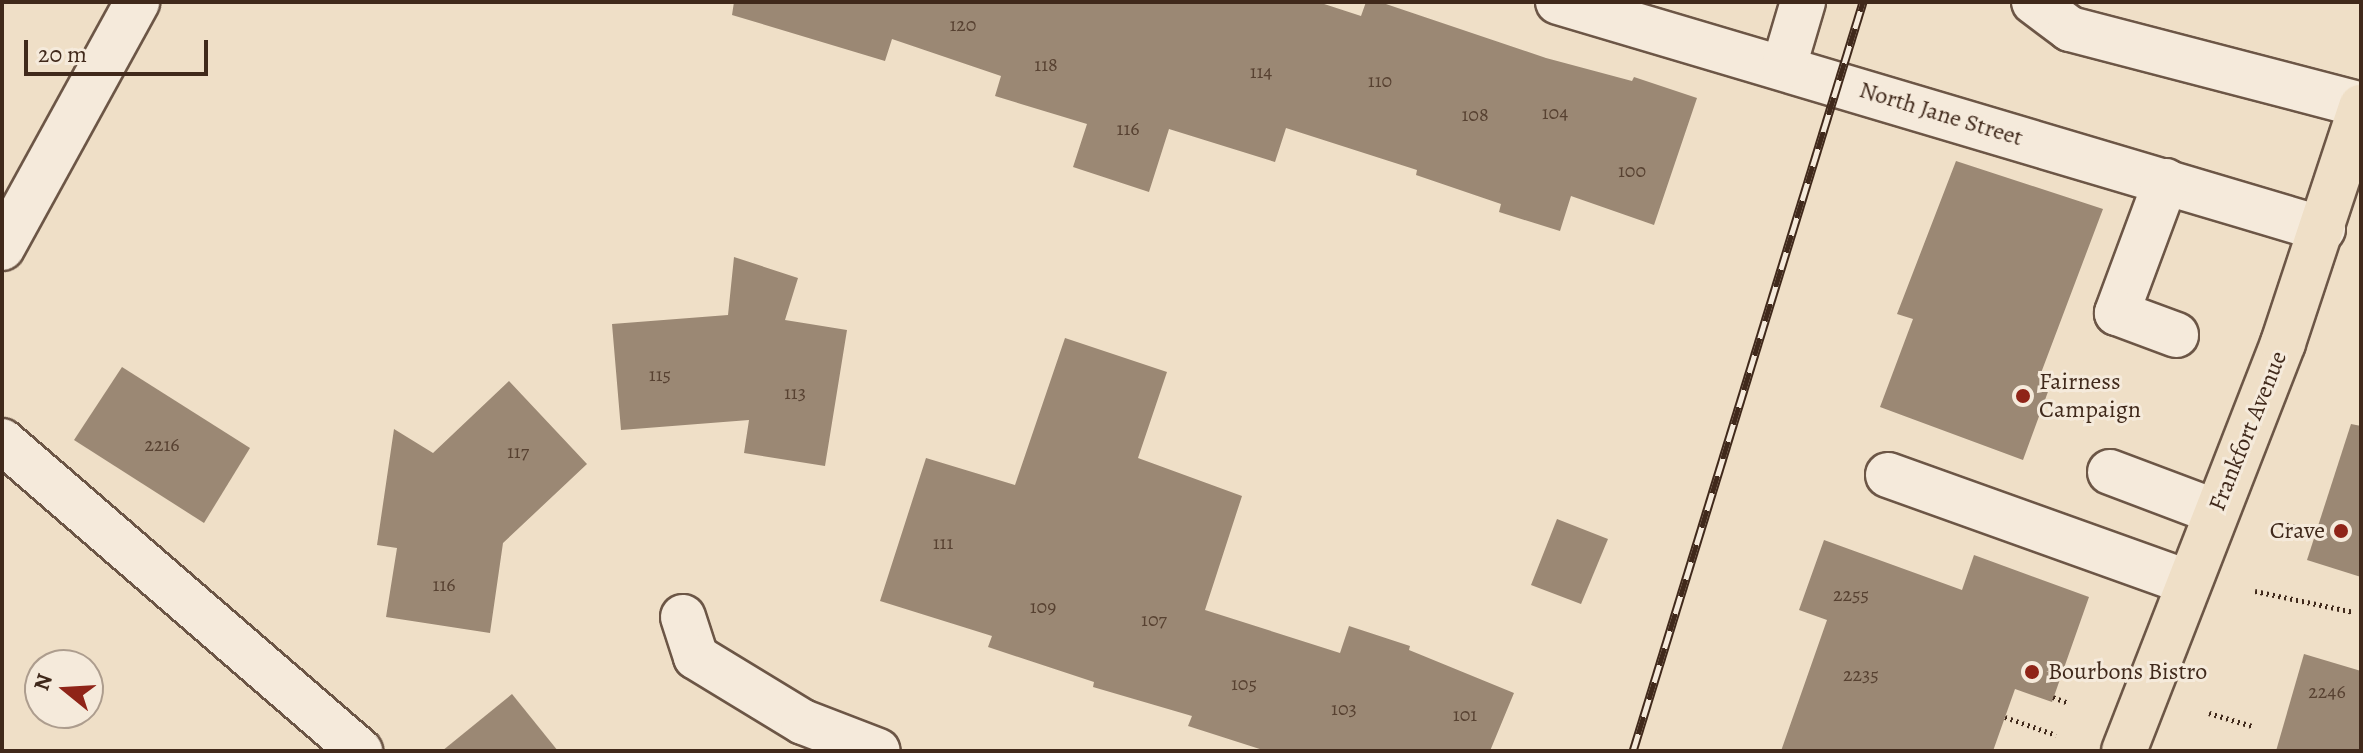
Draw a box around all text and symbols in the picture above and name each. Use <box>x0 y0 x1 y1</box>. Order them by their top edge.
house number: 120 <box>950 12 976 36</box>
scale bar <box>28 24 212 74</box>
text: 20 m <box>38 38 87 70</box>
house number: 118 <box>1034 52 1058 76</box>
house number: 114 <box>1250 59 1272 83</box>
house number: 110 <box>1368 68 1392 92</box>
street label: North Jane Street <box>1856 75 2026 153</box>
house number: 104 <box>1542 100 1568 124</box>
house number: 108 <box>1461 102 1489 126</box>
house number: 116 <box>1117 116 1139 140</box>
house number: 100 <box>1618 158 1646 182</box>
street label: Frankfort Avenue <box>2203 347 2293 515</box>
house number: 115 <box>649 362 671 386</box>
place label: Fairness Campaign <box>2039 368 2141 424</box>
house number: 113 <box>784 380 806 404</box>
marker: Fairness Campaign <box>2014 387 2032 405</box>
house number: 2216 <box>144 432 180 456</box>
house number: 117 <box>507 439 529 463</box>
place label: Crave <box>2270 517 2325 545</box>
marker: Crave <box>2332 522 2350 540</box>
house number: 111 <box>933 530 953 554</box>
house number: 116 <box>433 572 455 596</box>
house number: 2255 <box>1833 582 1869 606</box>
house number: 109 <box>1030 594 1056 618</box>
house number: 107 <box>1141 607 1167 631</box>
north arrow <box>24 649 104 729</box>
place label: Bourbons Bistro <box>2048 658 2207 686</box>
house number: 2235 <box>1843 662 1879 686</box>
marker: Bourbons Bistro <box>2023 663 2041 681</box>
text: N <box>26 670 60 694</box>
house number: 105 <box>1231 671 1257 695</box>
house number: 2246 <box>2308 679 2346 703</box>
house number: 103 <box>1331 696 1357 720</box>
house number: 101 <box>1453 702 1477 726</box>

